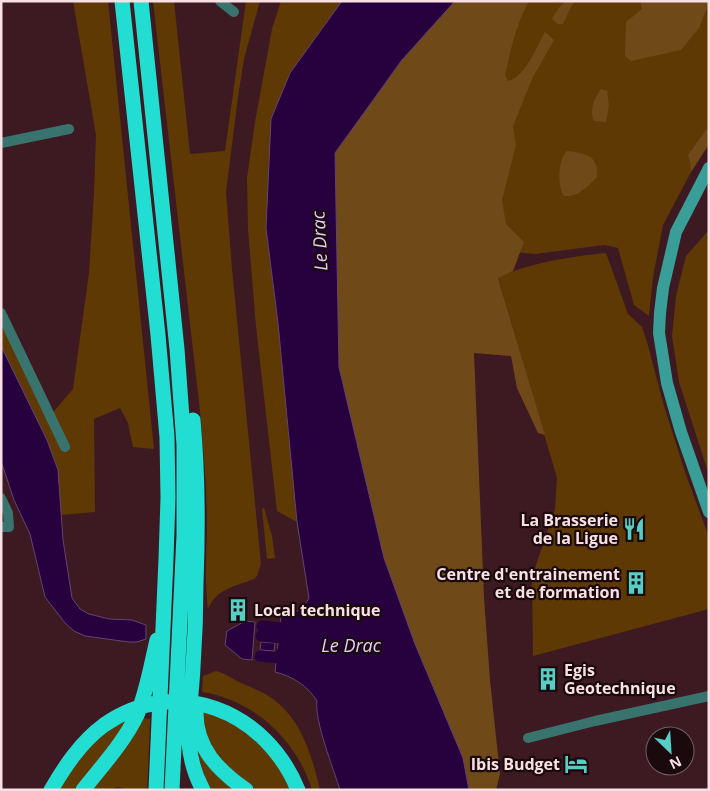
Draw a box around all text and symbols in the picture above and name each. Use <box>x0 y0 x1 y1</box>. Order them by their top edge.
water label: Le Drac <box>305 210 333 272</box>
place label: La Brasserie de la Ligue <box>521 509 618 549</box>
restaurant icon: La Brasserie de la Ligue <box>621 516 647 542</box>
place label: Centre d'entrainement et de formation <box>436 563 620 603</box>
building icon: Centre d'entrainement et de formation <box>623 570 649 596</box>
building icon: Local technique <box>225 597 251 623</box>
place label: Local technique <box>254 599 381 621</box>
water label: Le Drac <box>321 633 382 657</box>
place label: Egis Geotechnique <box>564 659 676 699</box>
building icon: Egis Geotechnique <box>535 666 561 692</box>
north arrow <box>645 726 695 776</box>
hotel icon: Ibis Budget <box>563 751 589 777</box>
text: N <box>667 752 685 774</box>
place label: Ibis Budget <box>471 753 560 775</box>

